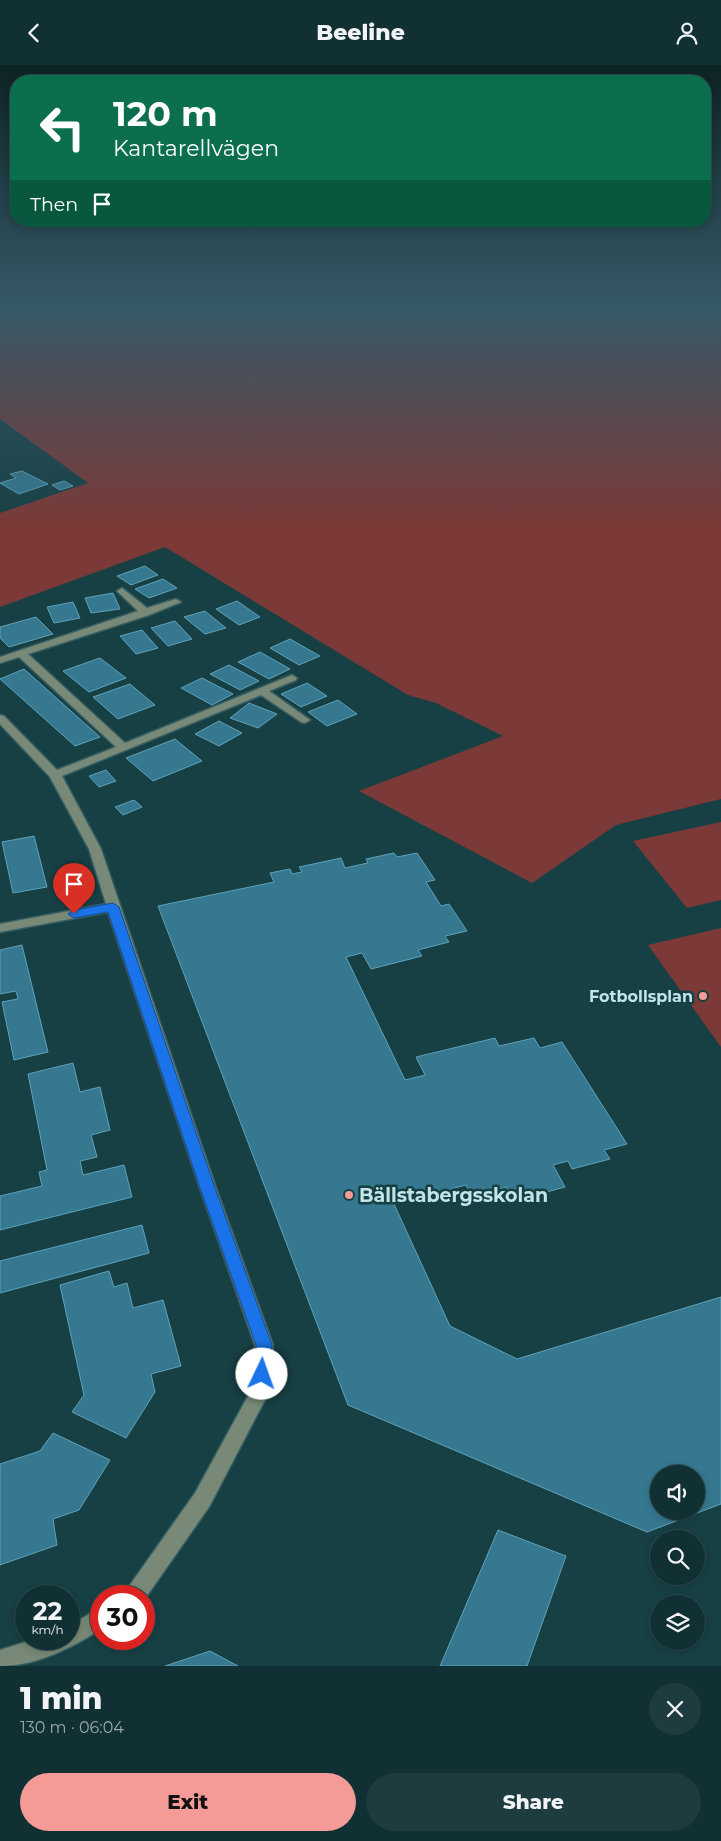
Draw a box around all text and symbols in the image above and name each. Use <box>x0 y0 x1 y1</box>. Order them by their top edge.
icon: back <box>20 19 48 47</box>
text: Beeline <box>316 19 405 46</box>
icon: person <box>673 19 701 47</box>
text: 120 m <box>113 92 218 135</box>
icon: left <box>30 95 95 160</box>
text: Kantarellvägen <box>113 135 279 162</box>
icon: arrive <box>88 190 116 218</box>
text: Then <box>30 193 78 216</box>
pin <box>53 863 95 914</box>
icon: arrive <box>60 870 88 898</box>
place label: Fotbollsplan <box>589 987 693 1006</box>
marker: Fotbollsplan <box>697 990 709 1002</box>
place label: Bällstabergsskolan <box>359 1184 548 1207</box>
marker: Bällstabergsskolan <box>343 1189 355 1201</box>
position arrow <box>235 1347 287 1399</box>
map controls <box>650 1465 705 1650</box>
button: sound <box>650 1465 705 1520</box>
button: search <box>650 1530 705 1585</box>
speed limit sign: 30 <box>90 1585 155 1650</box>
button: layers <box>650 1595 705 1650</box>
text: 22 <box>33 1596 62 1626</box>
text: km/h <box>31 1622 64 1637</box>
text: 1 min <box>20 1680 103 1717</box>
button: close <box>649 1683 701 1735</box>
text: 130 m · 06:04 <box>20 1718 124 1737</box>
button: Exit <box>20 1773 356 1831</box>
button: Share <box>366 1773 701 1831</box>

